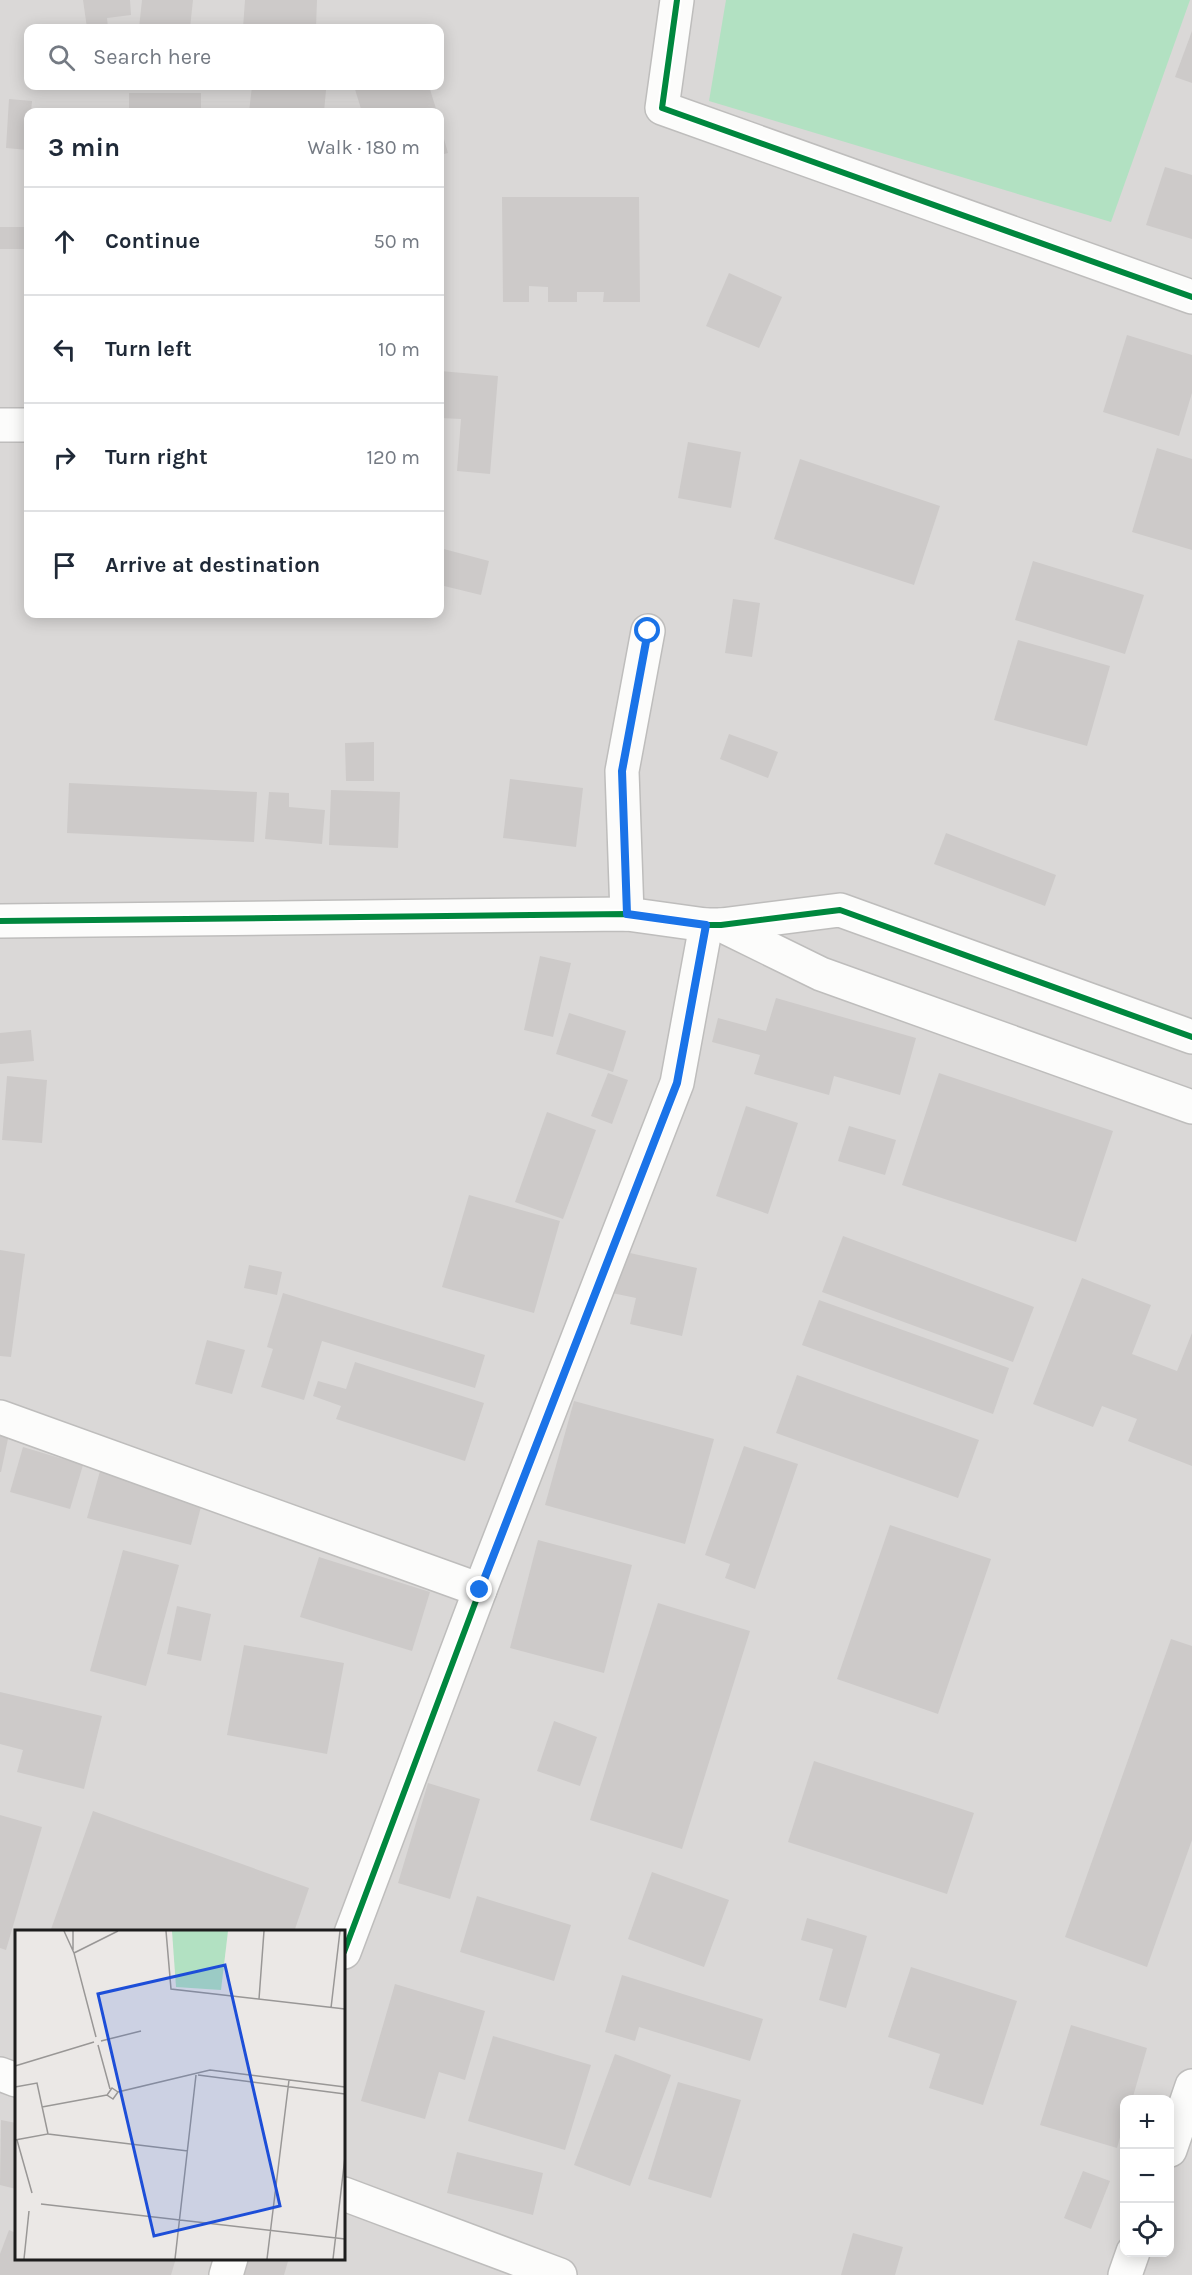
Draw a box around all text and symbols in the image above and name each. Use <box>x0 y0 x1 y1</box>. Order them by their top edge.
search box <box>24 24 444 90</box>
icon: search <box>45 41 78 74</box>
text: Search here <box>93 44 211 70</box>
text: 3 min <box>48 132 120 163</box>
text: Walk · 180 m <box>308 136 420 159</box>
icon: ahead <box>48 225 81 258</box>
text: Continue <box>105 228 200 254</box>
text: 50 m <box>373 230 420 253</box>
icon: left <box>48 333 81 366</box>
text: Turn left <box>105 336 192 362</box>
text: 10 m <box>378 338 420 361</box>
icon: right <box>48 441 81 474</box>
text: Turn right <box>105 444 208 470</box>
text: 120 m <box>366 446 420 469</box>
icon: arrive <box>48 549 81 582</box>
text: Arrive at destination <box>105 552 320 578</box>
route start <box>634 617 660 643</box>
route end <box>466 1576 492 1602</box>
inset map <box>15 1930 345 2260</box>
map controls <box>1120 2095 1174 2257</box>
button: + <box>1120 2095 1174 2149</box>
button: − <box>1120 2149 1174 2203</box>
button: locate <box>1120 2203 1174 2257</box>

